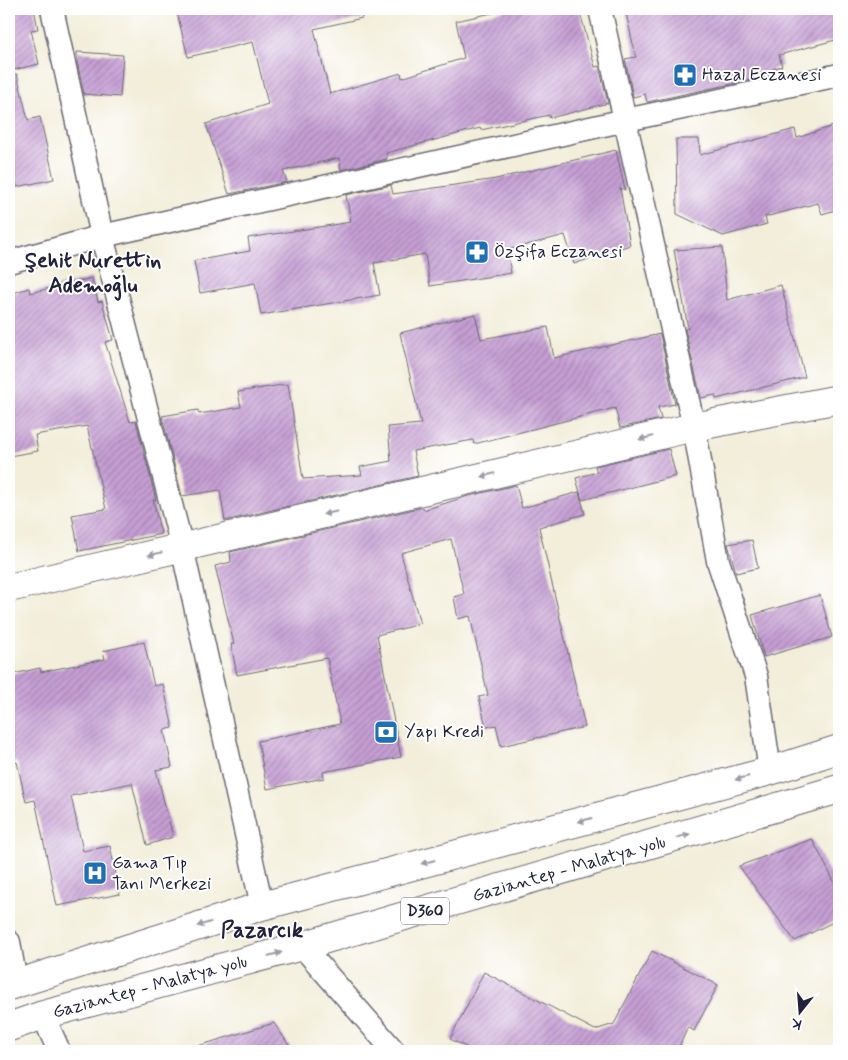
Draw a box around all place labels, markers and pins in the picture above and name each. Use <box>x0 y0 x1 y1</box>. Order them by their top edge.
pharmacy icon: Hazal Eczanesi <box>672 62 698 88</box>
place label: Hazal Eczanesi <box>702 63 821 87</box>
pharmacy icon: Özşifa Eczanesi <box>464 239 490 265</box>
place label: Özşifa Eczanesi <box>494 240 622 264</box>
bank icon: Yapı Kredi <box>373 719 399 745</box>
place label: Yapı Kredi <box>404 720 484 744</box>
place label: Gama Tıp Tanı Merkezi <box>112 851 211 896</box>
hospital icon: Gama Tıp Tanı Merkezi <box>82 860 108 886</box>

